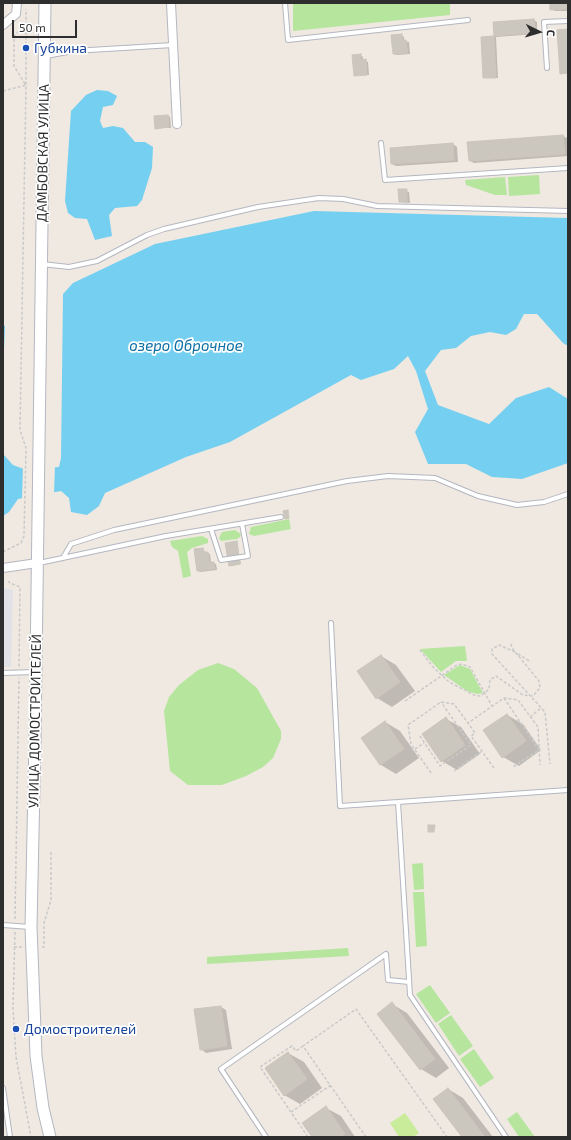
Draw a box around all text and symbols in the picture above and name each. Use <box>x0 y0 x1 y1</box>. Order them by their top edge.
scale bar <box>14 12 79 38</box>
north arrow <box>519 12 559 52</box>
text: 50 m <box>19 20 46 34</box>
text: С <box>545 29 558 37</box>
place label: Губкина <box>34 40 87 56</box>
marker: Губкина <box>21 43 31 53</box>
street label: ДАМБОВСКАЯ УЛИЦА <box>33 84 53 222</box>
water label: озеро Оброчное <box>129 337 243 355</box>
street label: УЛИЦА ДОМОСТРОИТЕЛЕЙ <box>25 634 45 808</box>
place label: Домостроителей <box>24 1021 136 1037</box>
marker: Домостроителей <box>11 1024 21 1034</box>

